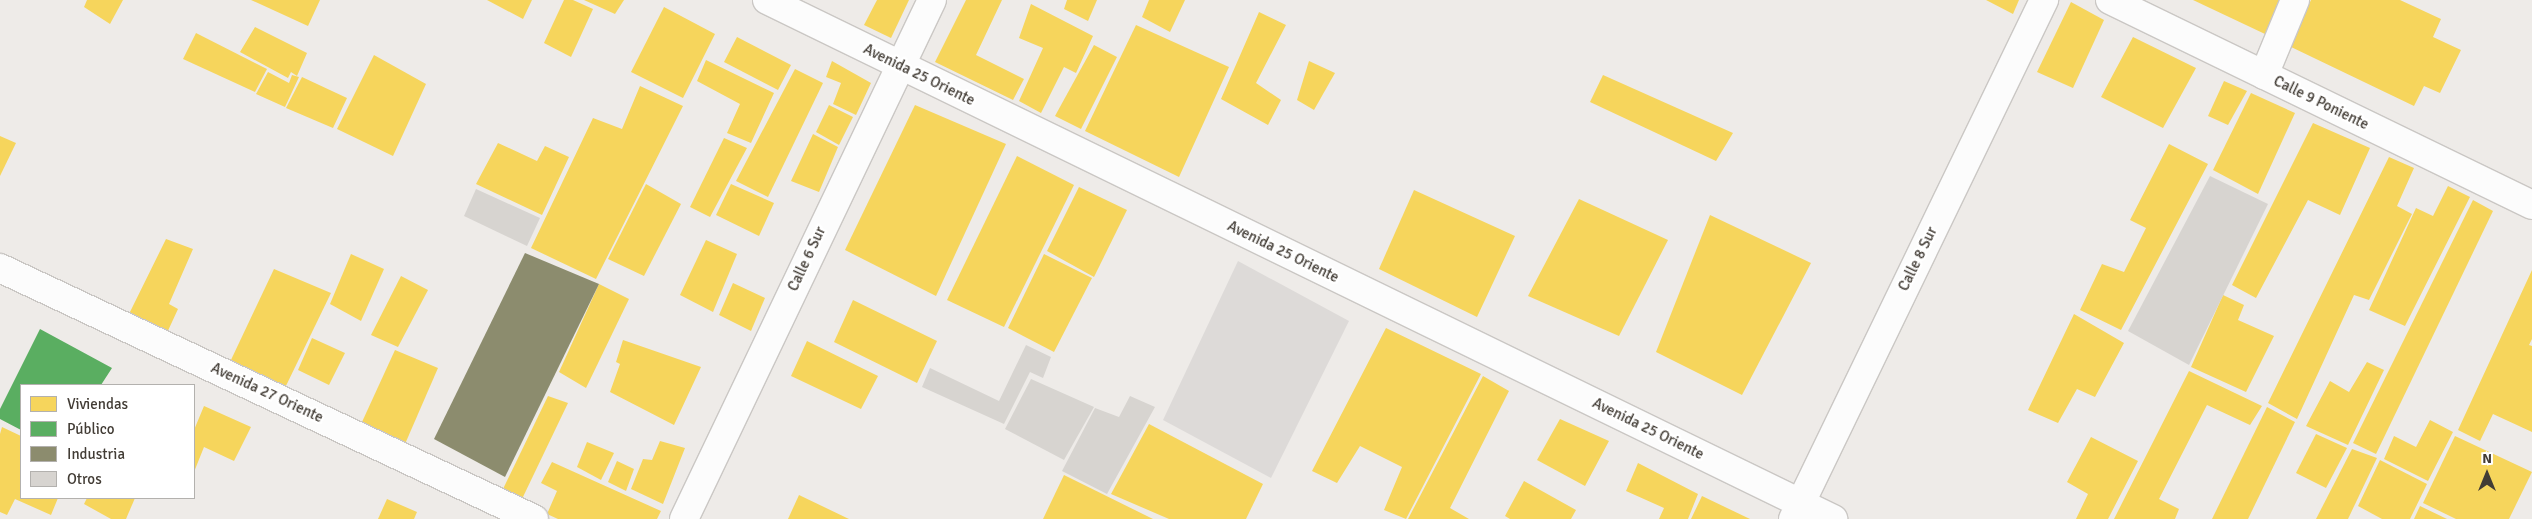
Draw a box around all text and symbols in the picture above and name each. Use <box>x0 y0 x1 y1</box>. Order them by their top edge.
street label: Avenida 25 Oriente <box>860 40 978 110</box>
street label: Calle 9 Poniente <box>2270 72 2372 134</box>
street label: Avenida 25 Oriente <box>1224 217 1342 287</box>
street label: Calle 6 Sur <box>784 224 830 294</box>
street label: Calle 8 Sur <box>1895 224 1941 294</box>
street label: Avenida 27 Oriente <box>208 359 326 427</box>
legend <box>20 384 195 499</box>
street label: Avenida 25 Oriente <box>1589 394 1707 464</box>
text: Viviendas <box>67 395 128 413</box>
text: Público <box>67 420 115 438</box>
text: Industria <box>67 445 125 463</box>
north arrow <box>2462 449 2512 499</box>
text: N <box>2482 450 2492 467</box>
text: Otros <box>67 470 102 488</box>

